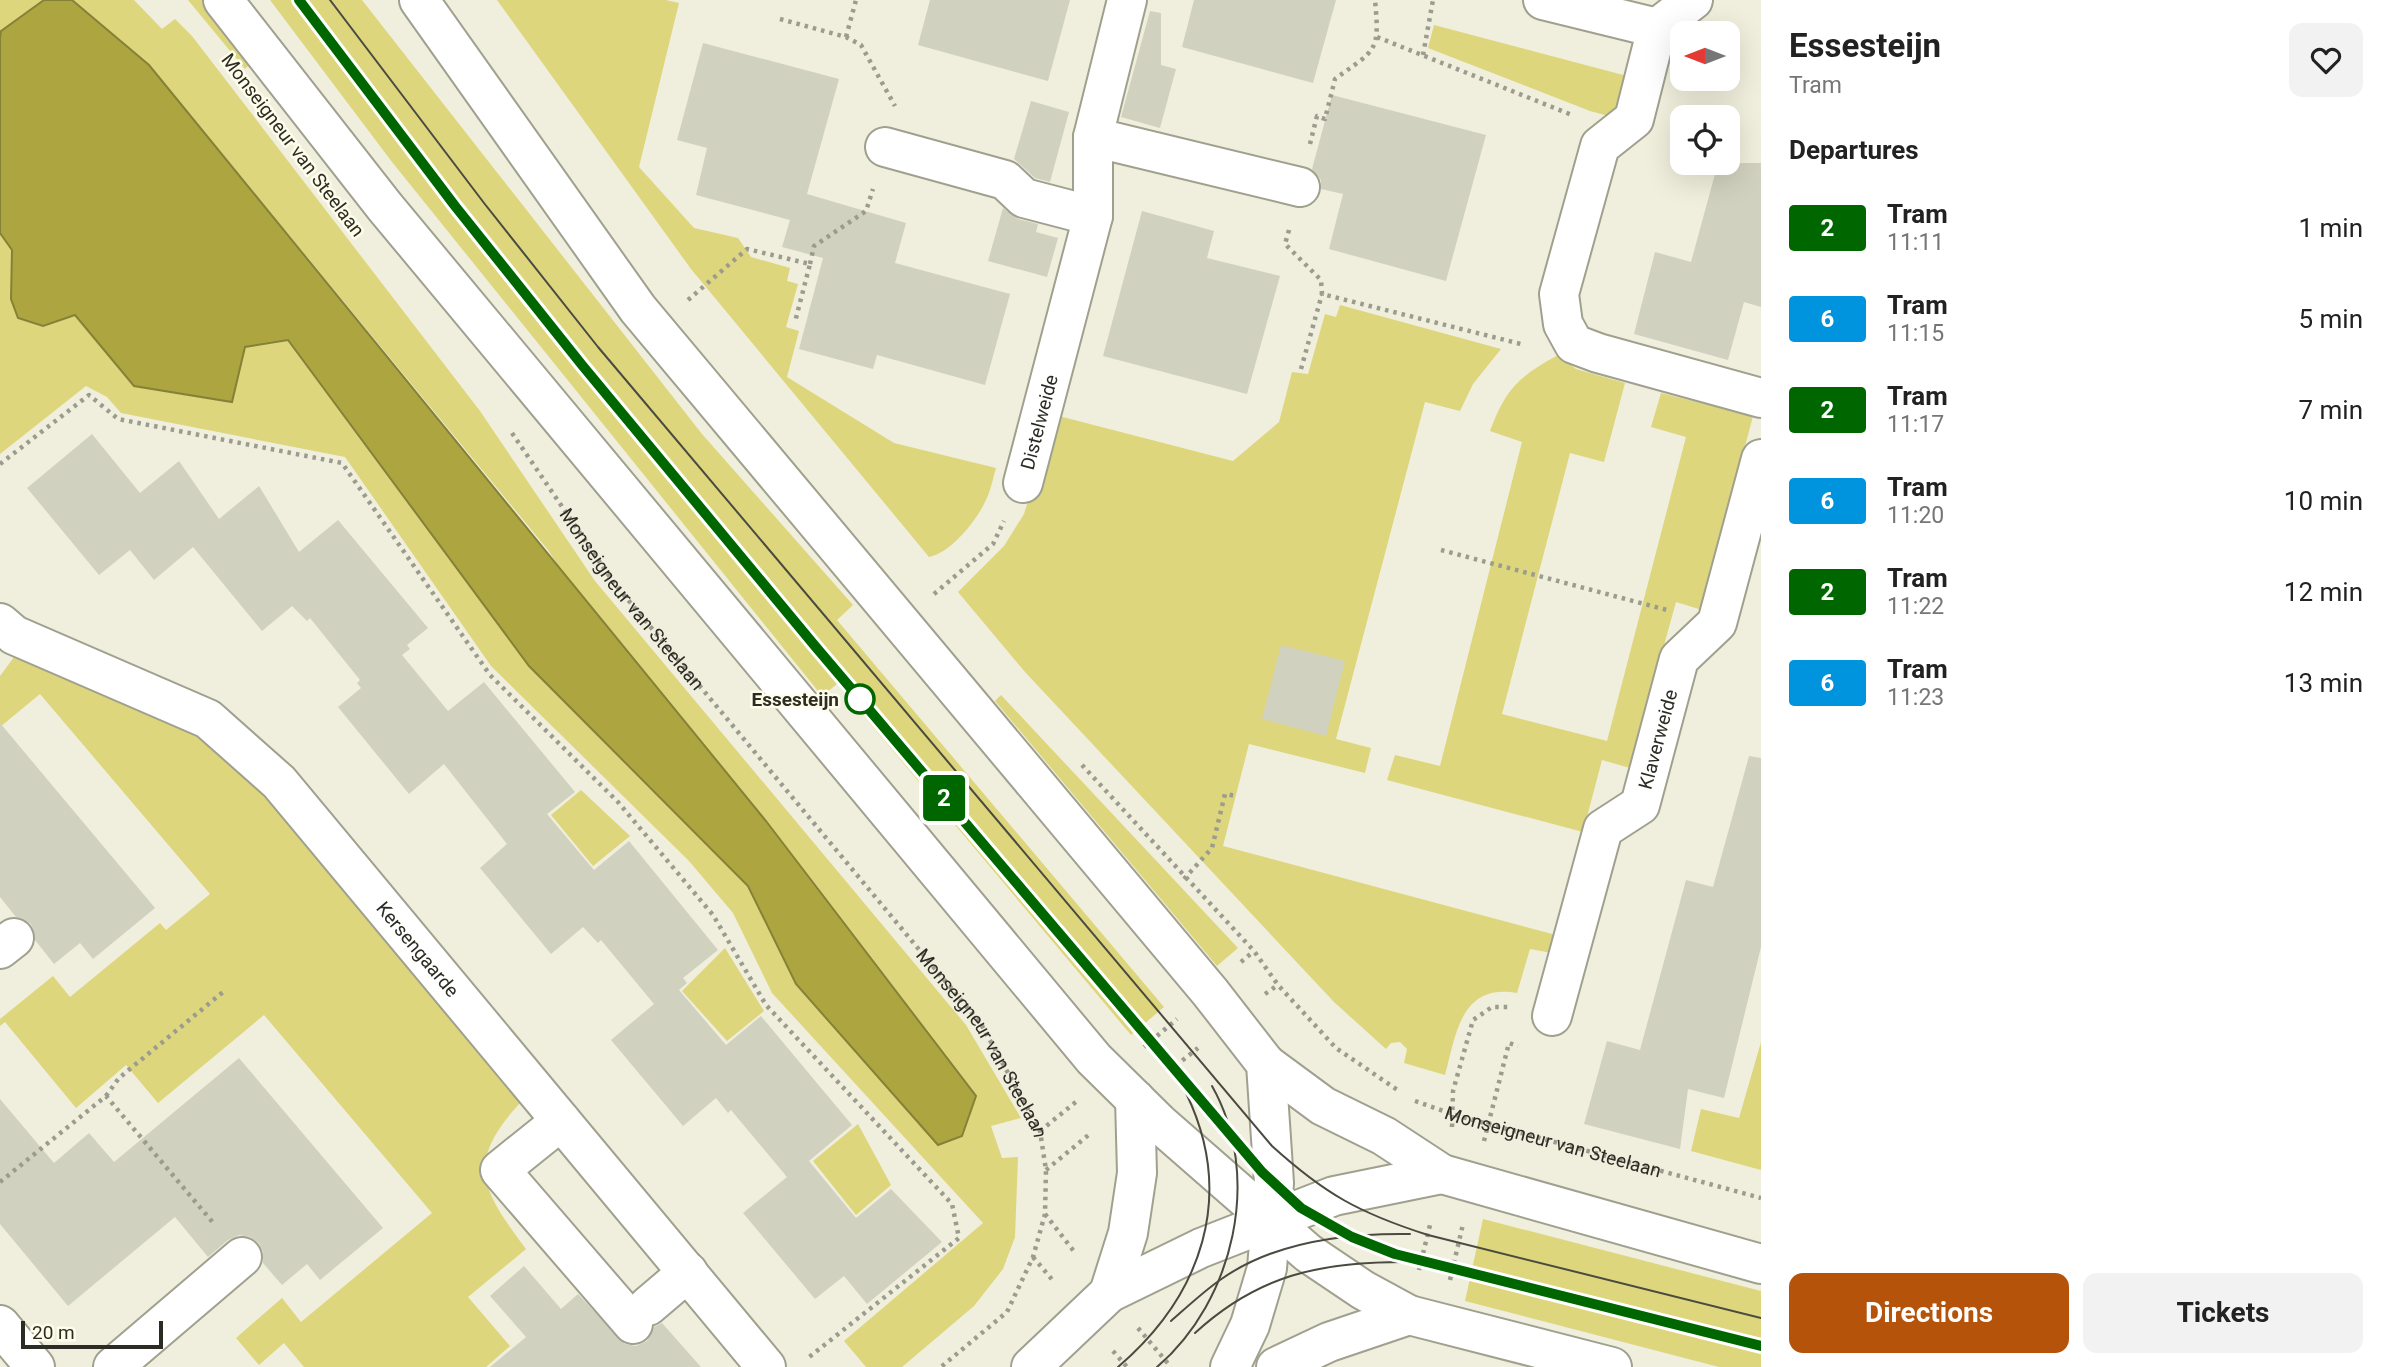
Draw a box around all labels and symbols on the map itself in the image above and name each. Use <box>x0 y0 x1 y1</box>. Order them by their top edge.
north arrow <box>1670 21 1740 91</box>
street label: Monseigneur van Steelaan <box>217 49 369 241</box>
street label: Distelweide <box>1015 372 1062 472</box>
street label: Monseigneur van Steelaan <box>555 504 709 694</box>
marker: Essesteijn <box>845 684 875 714</box>
street label: Klaverweide <box>1633 687 1682 792</box>
place label: Essesteijn <box>751 688 839 711</box>
line badge: 2 <box>921 775 967 821</box>
street label: Kersengaarde <box>372 897 464 1001</box>
street label: Monseigneur van Steelaan <box>911 944 1052 1139</box>
street label: Monseigneur van Steelaan <box>1442 1101 1664 1182</box>
scale bar <box>21 1318 163 1350</box>

